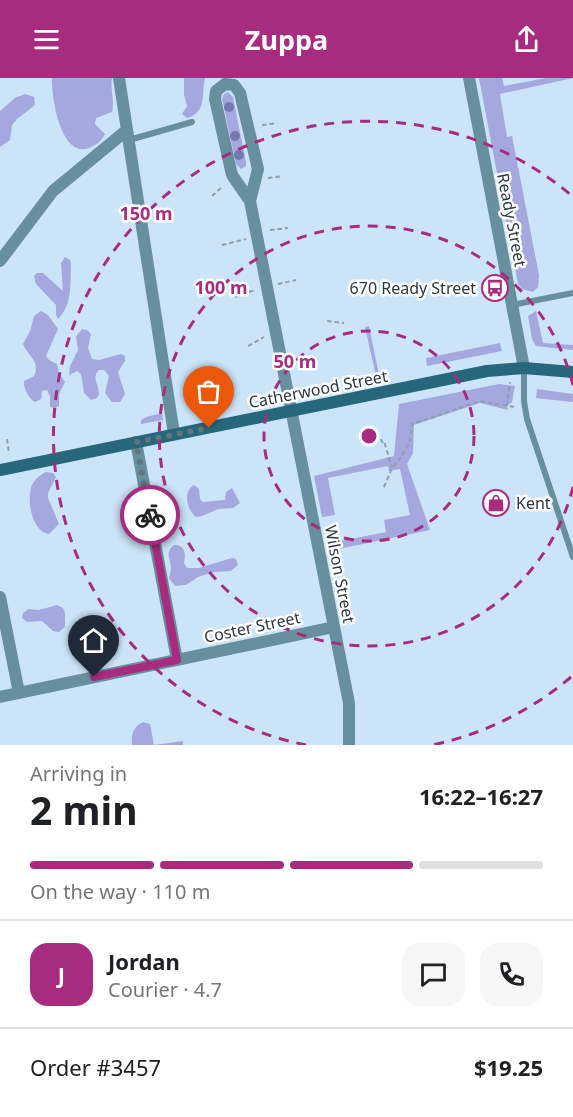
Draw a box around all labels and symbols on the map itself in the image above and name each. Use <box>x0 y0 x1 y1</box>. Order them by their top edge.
street label: Ready Street <box>492 171 532 269</box>
text: 150 m <box>119 201 173 225</box>
bus stop icon: 670 Ready Street <box>480 273 510 303</box>
text: 100 m <box>194 275 248 299</box>
place label: 670 Ready Street <box>350 277 476 299</box>
text: 50 m <box>274 349 316 373</box>
street label: Catherwood Street <box>247 365 390 413</box>
pin <box>183 366 234 428</box>
centre of rings <box>359 426 379 446</box>
courier <box>120 485 180 545</box>
shop icon: Kent <box>481 488 511 518</box>
place label: Kent <box>516 492 551 514</box>
street label: Wilson Street <box>320 523 360 625</box>
street label: Coster Street <box>202 606 302 648</box>
pin <box>68 615 119 677</box>

